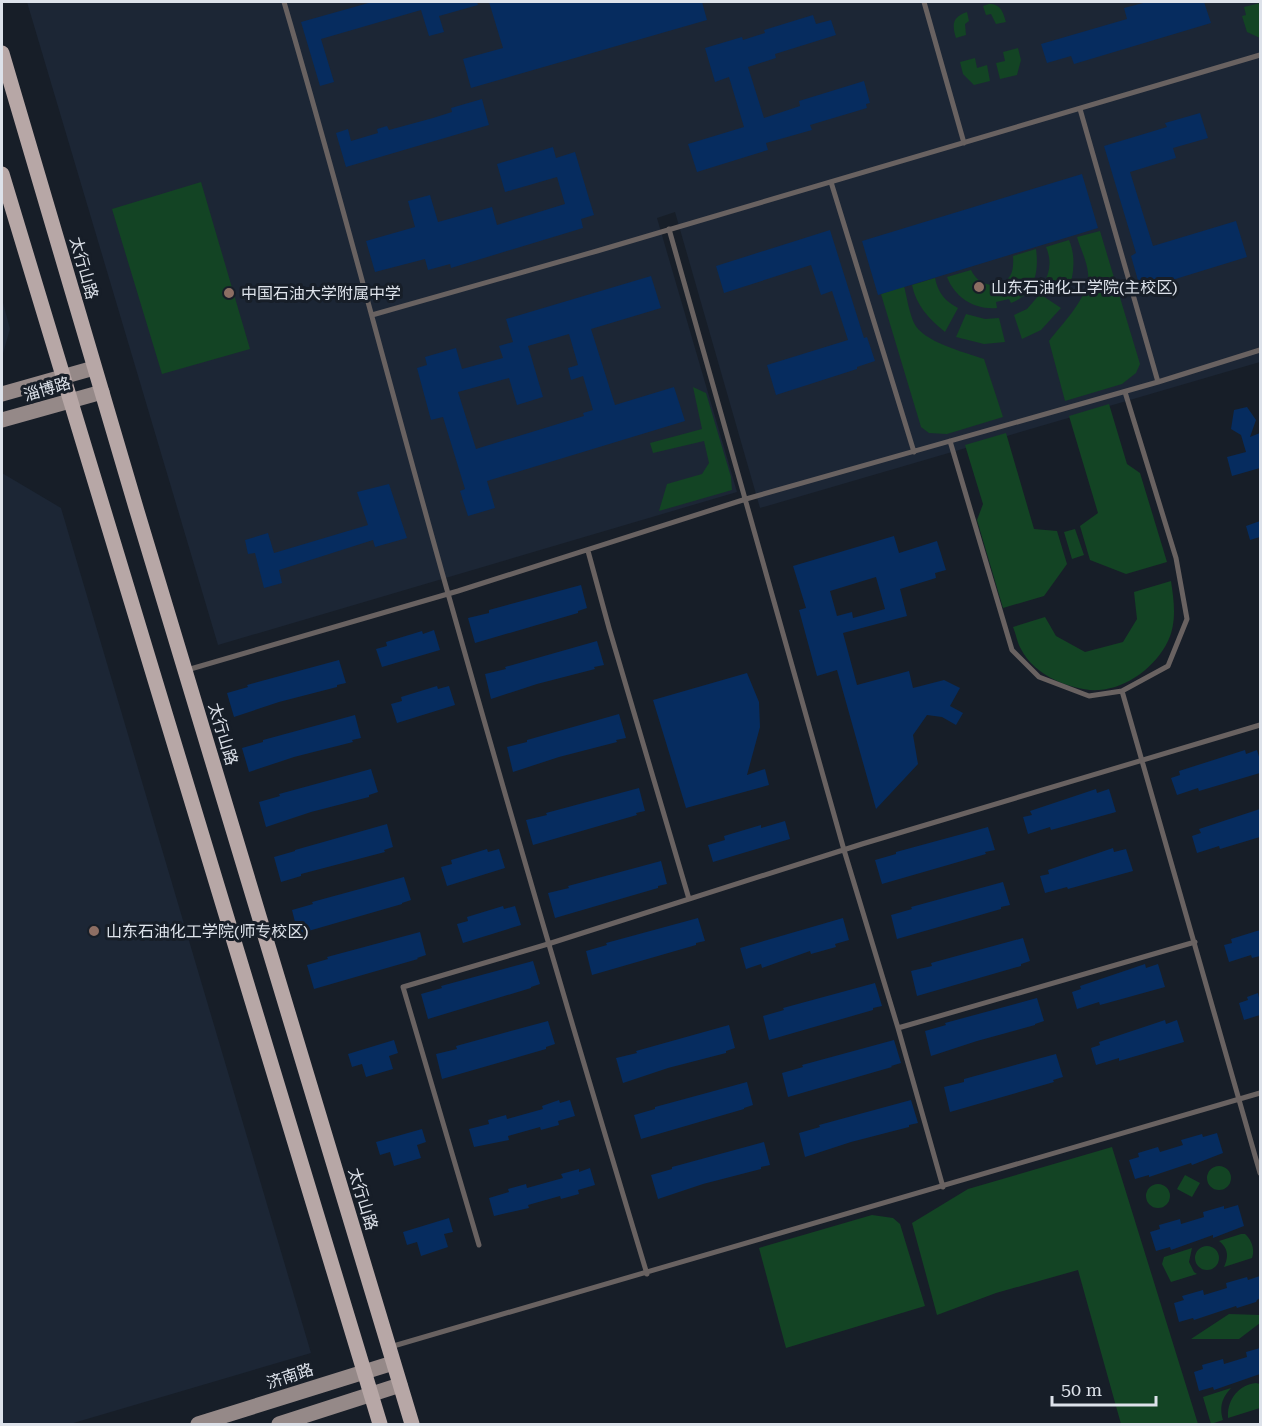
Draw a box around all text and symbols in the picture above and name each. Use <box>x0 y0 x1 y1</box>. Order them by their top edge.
street label: 太行山路 <box>66 235 102 301</box>
place label: 山东石油化工学院(主校区) <box>991 278 1177 297</box>
marker: 山东石油化工学院(主校区) <box>972 280 986 294</box>
place label: 中国石油大学附属中学 <box>241 284 401 303</box>
marker: 中国石油大学附属中学 <box>222 286 236 300</box>
street label: 淄博路 <box>21 373 73 405</box>
street label: 太行山路 <box>205 701 241 767</box>
place label: 山东石油化工学院(师专校区) <box>106 922 308 941</box>
marker: 山东石油化工学院(师专校区) <box>87 924 101 938</box>
street label: 太行山路 <box>345 1166 381 1232</box>
street label: 济南路 <box>264 1360 316 1392</box>
scale bar <box>1052 1369 1156 1407</box>
text: 50 m <box>1061 1379 1102 1400</box>

